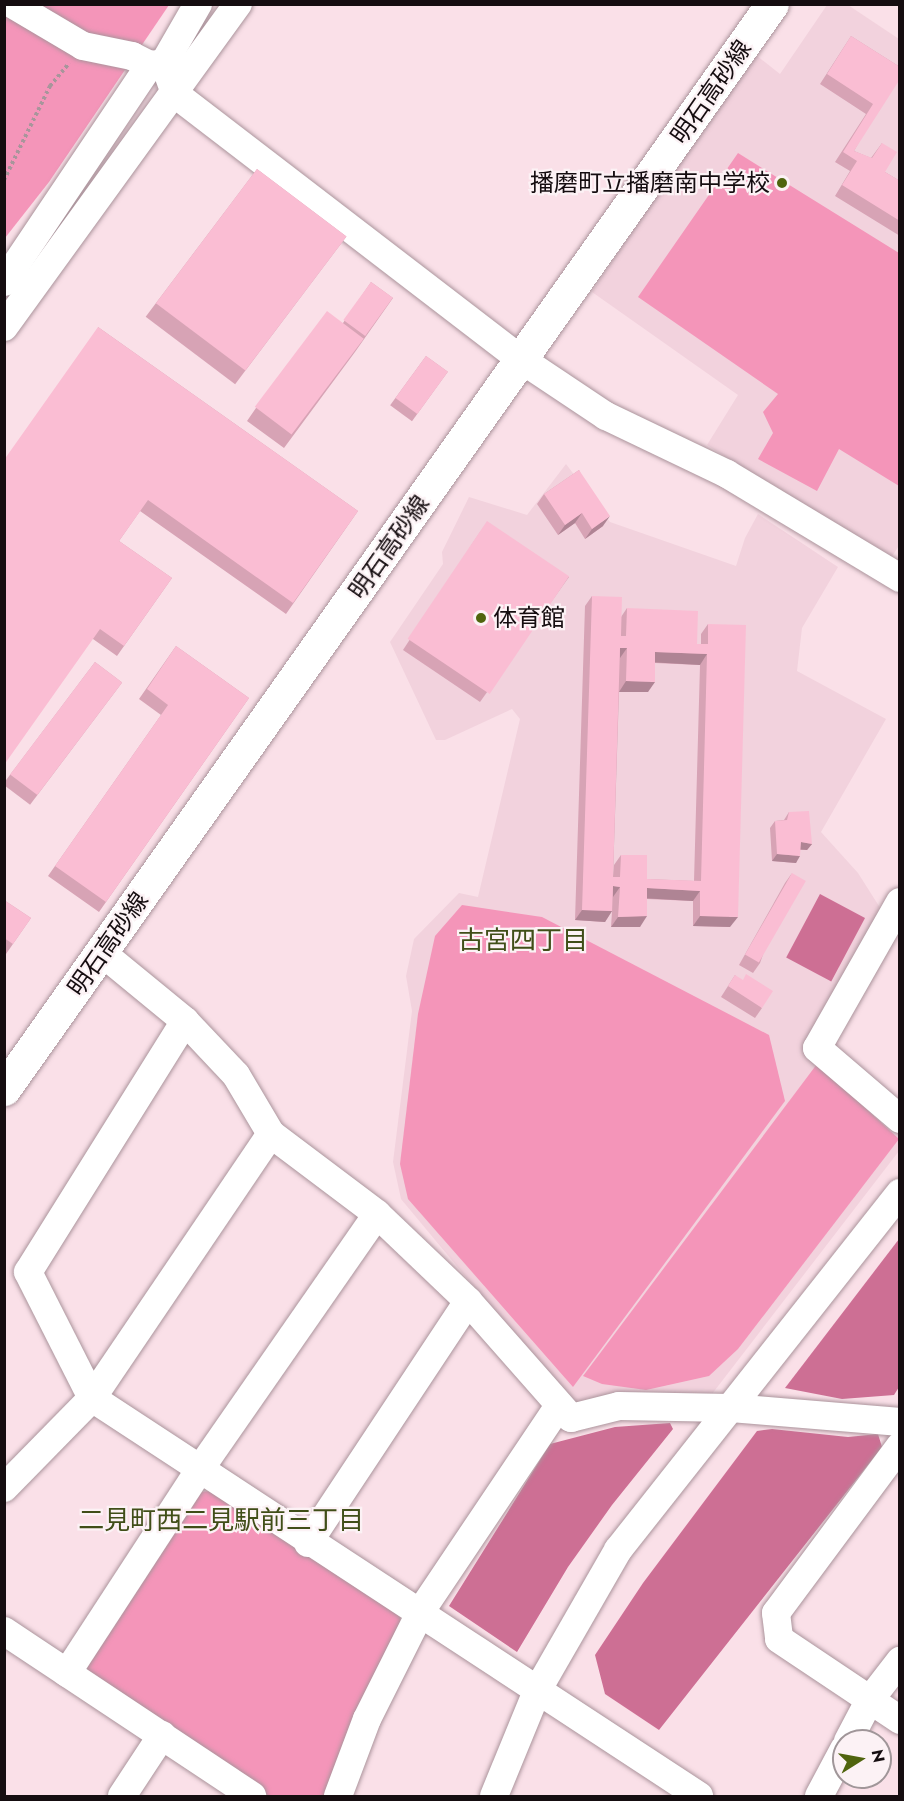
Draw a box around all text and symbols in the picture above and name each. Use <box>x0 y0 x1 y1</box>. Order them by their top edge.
street label: 明石高砂線 <box>665 35 757 149</box>
place label: 播磨町立播磨南中学校 <box>530 169 770 197</box>
marker: 播磨町立播磨南中学校 <box>775 176 789 190</box>
street label: 明石高砂線 <box>343 490 435 604</box>
place label: 体育館 <box>493 604 565 632</box>
marker: 体育館 <box>474 611 488 625</box>
street label: 明石高砂線 <box>62 887 154 1001</box>
district label: 古宮四丁目 <box>458 925 588 957</box>
district label: 二見町西二見駅前三丁目 <box>78 1505 364 1537</box>
north arrow <box>832 1729 892 1789</box>
text: N <box>866 1747 891 1764</box>

